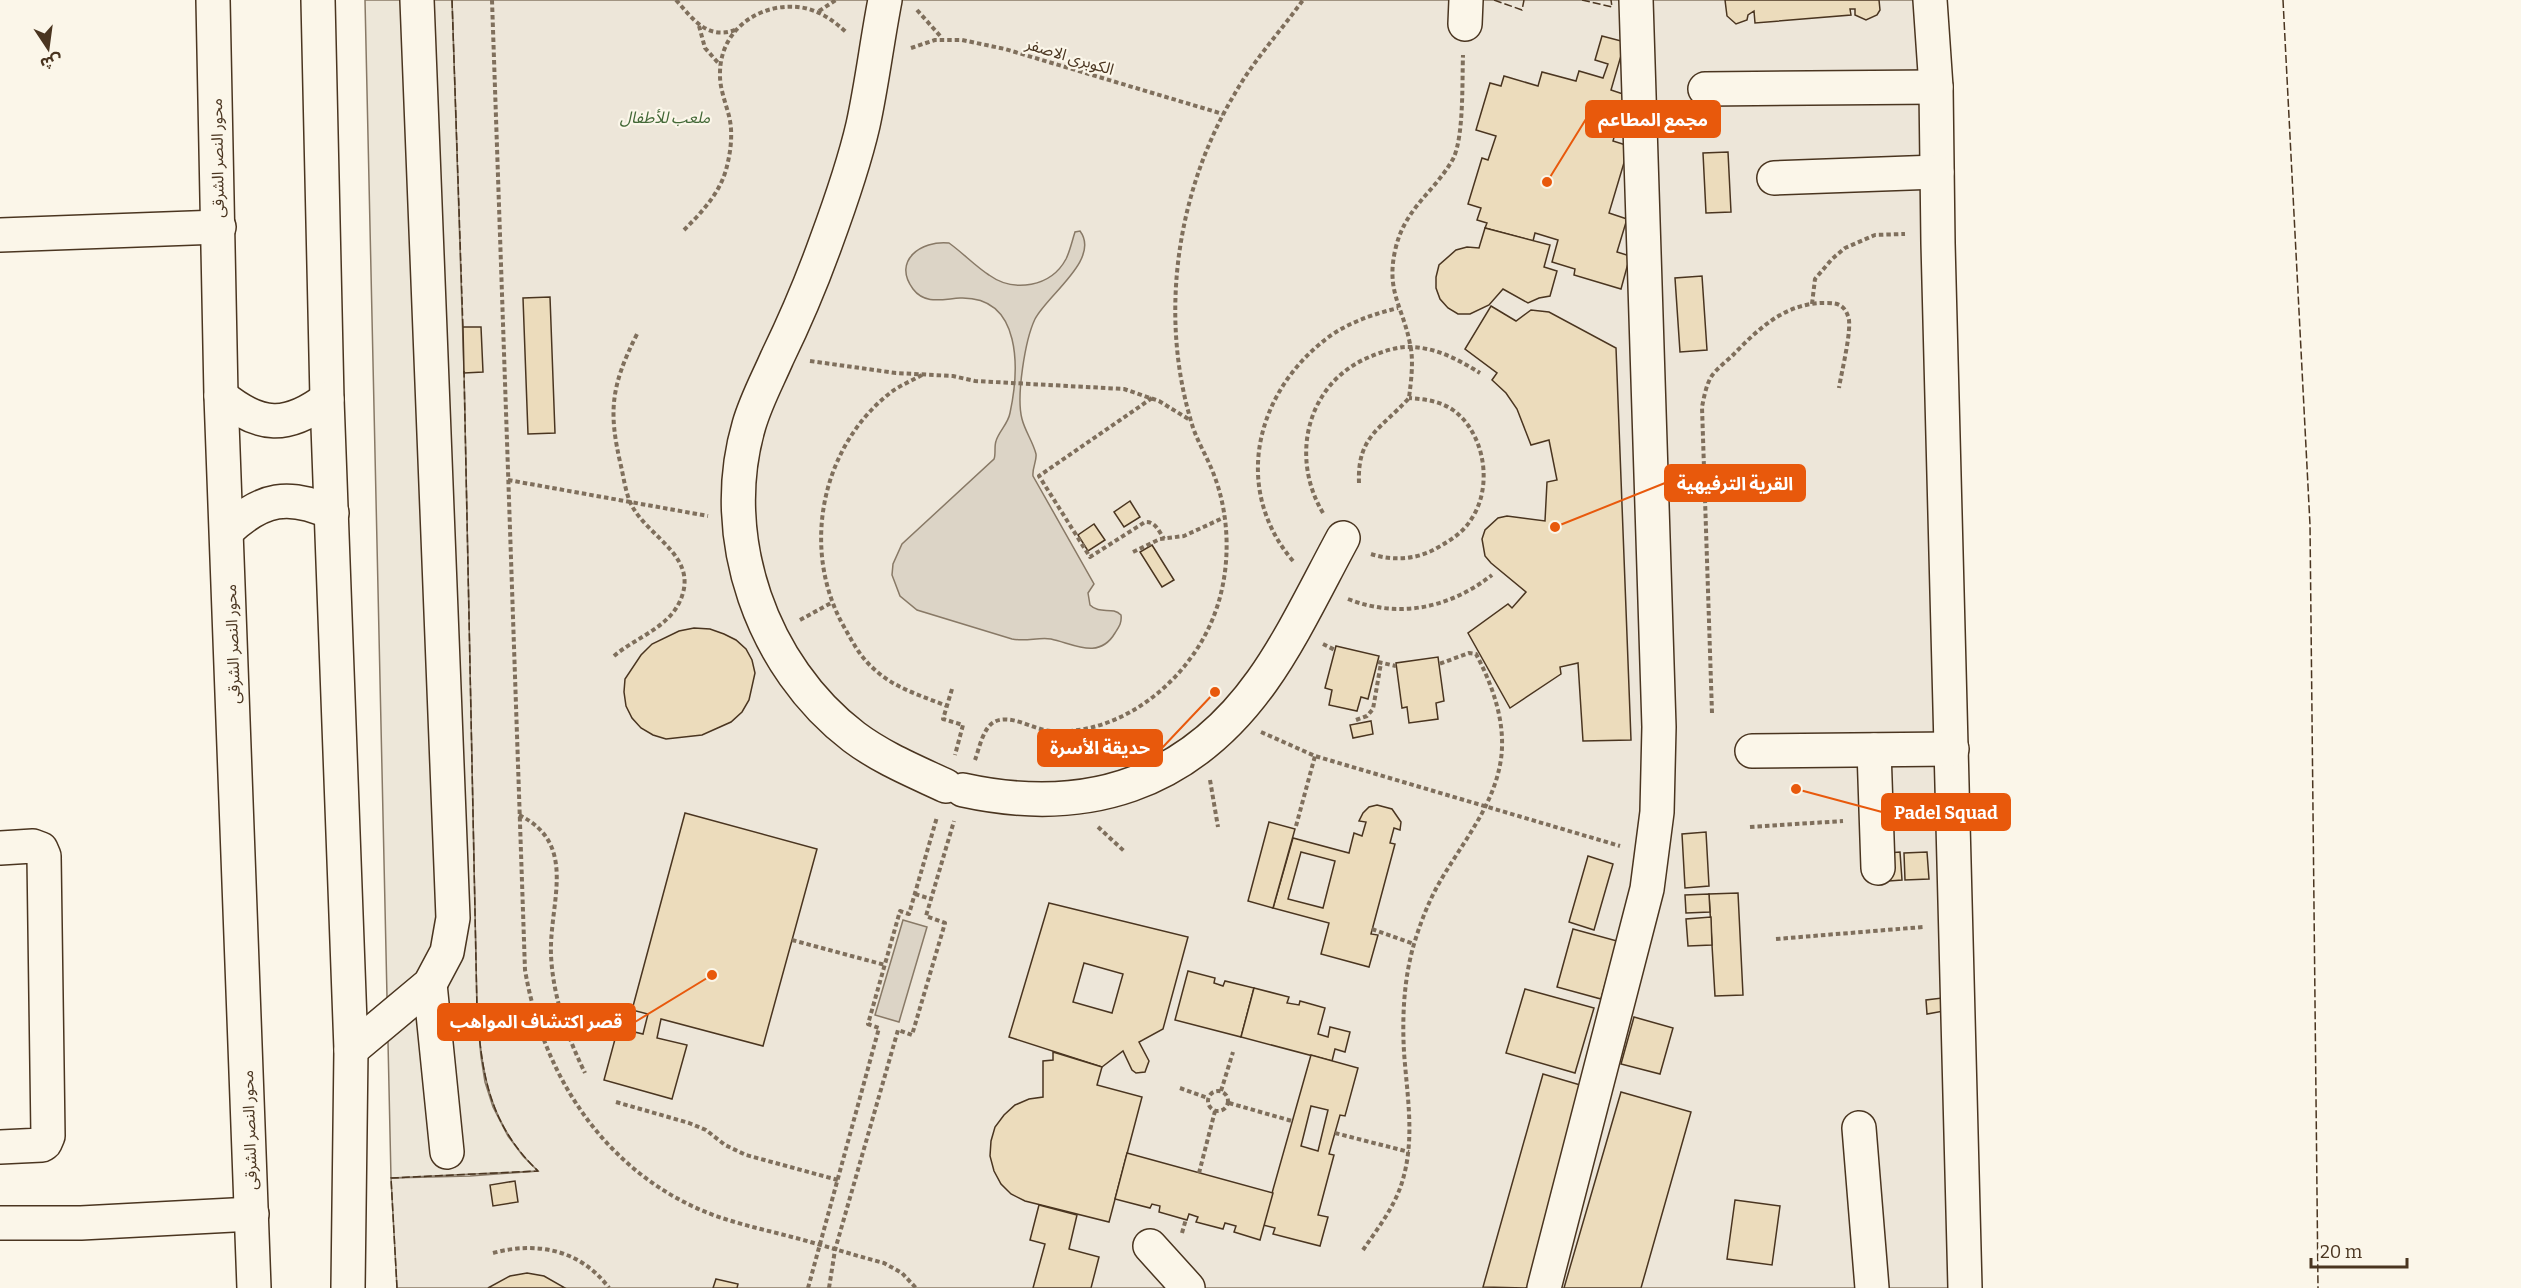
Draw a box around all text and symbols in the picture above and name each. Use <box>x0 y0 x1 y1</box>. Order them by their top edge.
north arrow <box>18 18 78 78</box>
street label: الكوبرى الاصفر <box>1022 34 1116 79</box>
text: ش <box>38 50 64 74</box>
street label: محور النصر الشرقى <box>207 98 228 218</box>
callout: مجمع المطاعم <box>1586 101 1720 137</box>
park label: ملعب للأطفال <box>620 108 711 127</box>
text: مجمع المطاعم <box>1598 109 1708 133</box>
callout: القرية الترفيهية <box>1665 465 1805 501</box>
text: القرية الترفيهية <box>1677 473 1793 495</box>
street label: محور النصر الشرقى <box>221 584 244 704</box>
callout: حديقة الأسرة <box>1038 730 1162 766</box>
text: حديقة الأسرة <box>1050 737 1150 759</box>
callout: Padel Squad <box>1882 794 2010 830</box>
text: Padel Squad <box>1894 802 1998 824</box>
callout: قصر اكتشاف المواهب <box>438 1004 635 1040</box>
text: قصر اكتشاف المواهب <box>450 1011 622 1033</box>
street label: محور النصر الشرقى <box>238 1070 261 1190</box>
scale bar <box>2311 1231 2407 1269</box>
text: 20 m <box>2320 1241 2362 1263</box>

